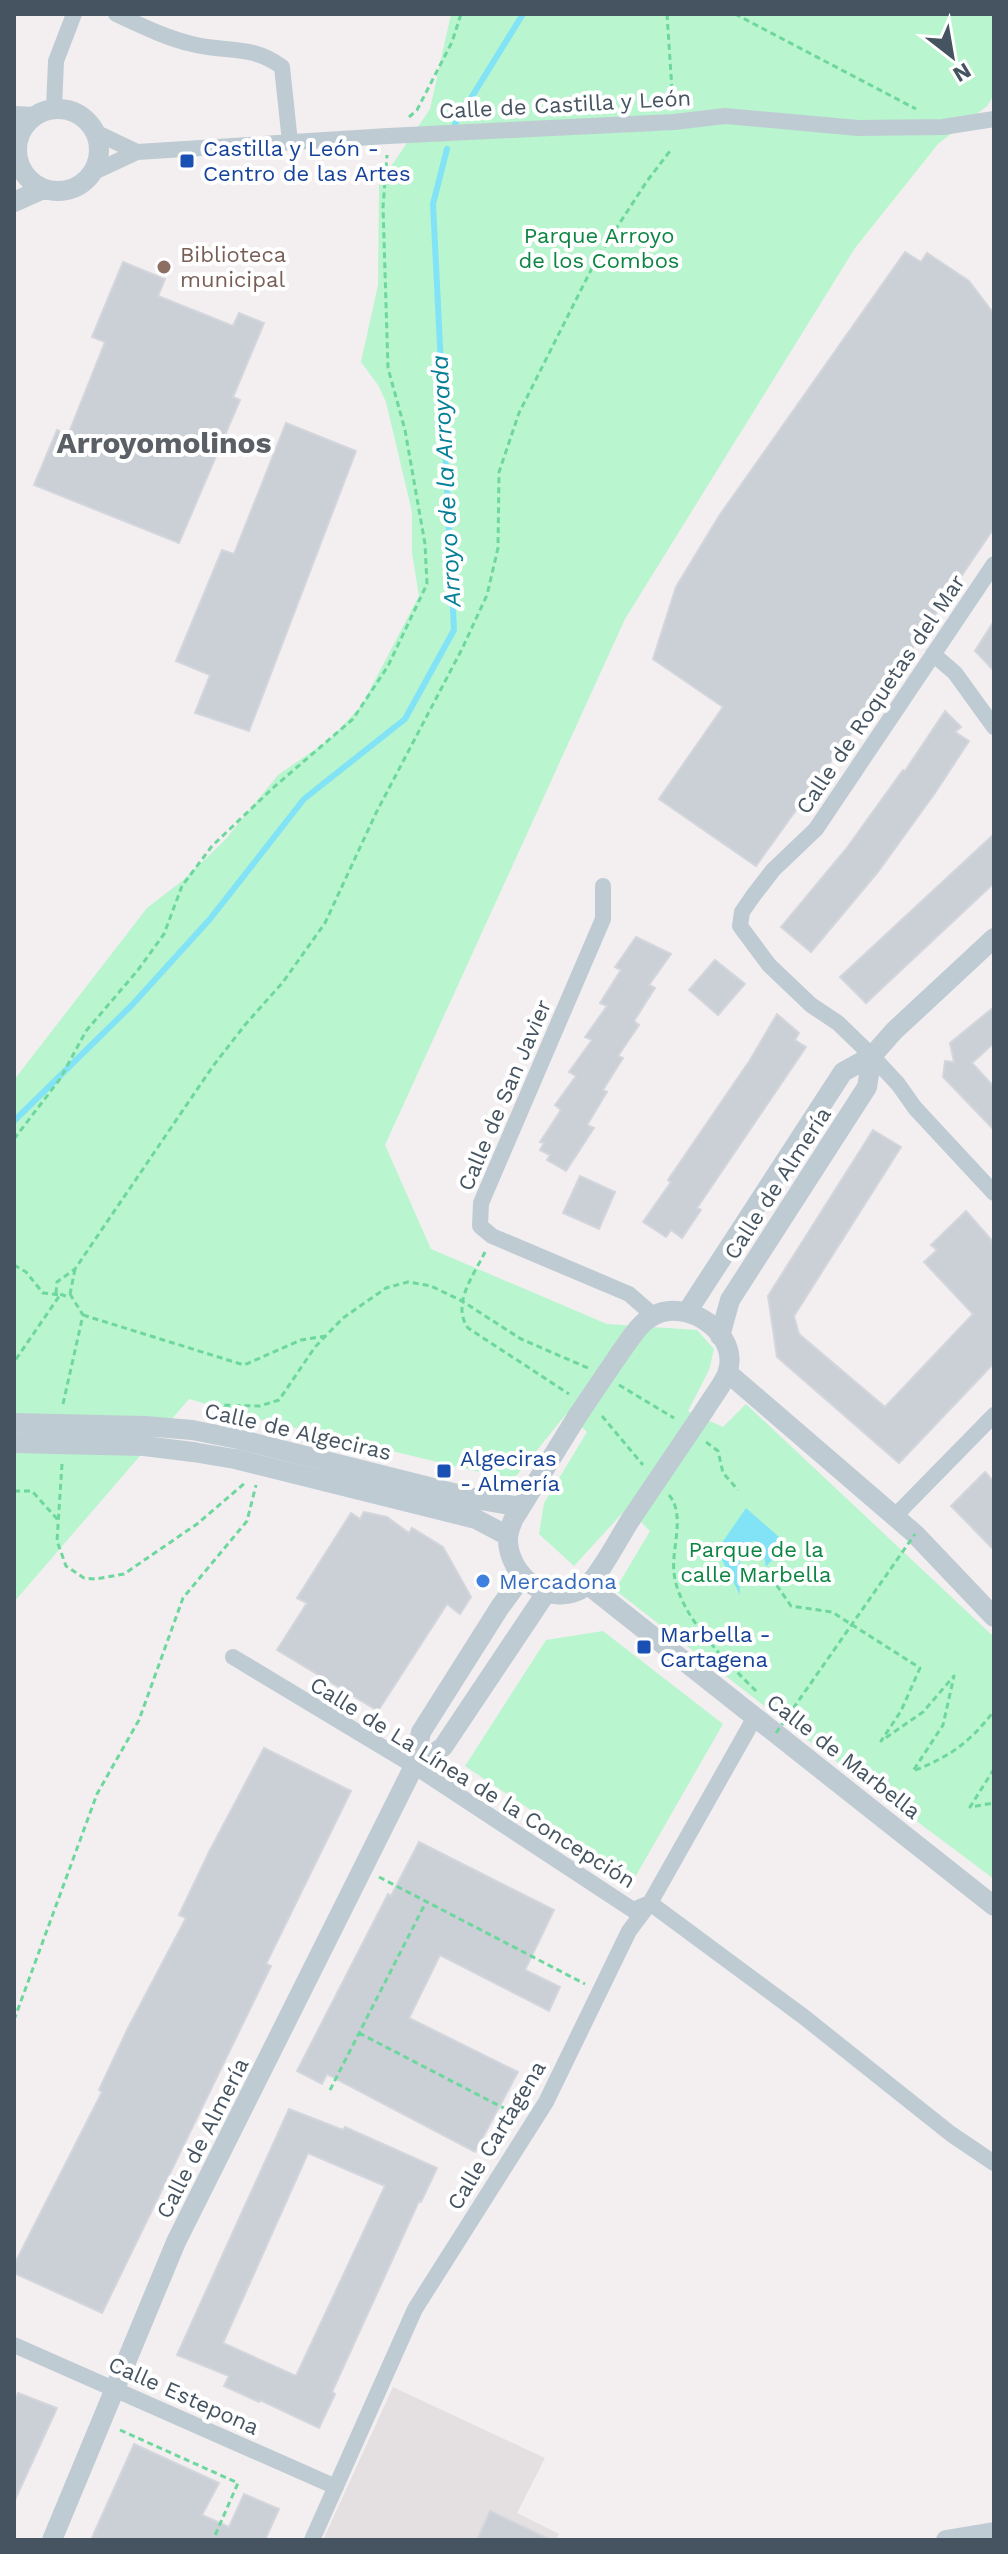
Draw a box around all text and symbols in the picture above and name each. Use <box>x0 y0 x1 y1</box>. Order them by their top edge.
north arrow <box>912 16 992 96</box>
text: N <box>949 58 975 88</box>
street label: Calle de Castilla y León <box>438 85 692 124</box>
place label: Castilla y León - Centro de las Artes <box>203 136 411 186</box>
marker: Castilla y León - Centro de las Artes <box>178 152 196 170</box>
park label: Parque Arroyo de los Combos <box>519 223 679 273</box>
place label: Biblioteca municipal <box>180 242 286 292</box>
marker: Biblioteca municipal <box>155 258 173 276</box>
water label: Arroyo de la Arroyada <box>425 354 467 609</box>
district label: Arroyomolinos <box>57 425 271 460</box>
street label: Calle de Roquetas del Mar <box>791 570 970 819</box>
street label: Calle de San Javier <box>453 996 556 1195</box>
street label: Calle de Almería <box>719 1102 836 1264</box>
street label: Calle de Algeciras <box>202 1398 394 1465</box>
place label: Algeciras - Almería <box>460 1446 560 1496</box>
marker: Algeciras - Almería <box>435 1462 453 1480</box>
park label: Parque de la calle Marbella <box>681 1537 831 1587</box>
place label: Mercadona <box>499 1569 617 1594</box>
marker: Mercadona <box>474 1572 492 1590</box>
place label: Marbella - Cartagena <box>660 1622 771 1672</box>
marker: Marbella - Cartagena <box>635 1638 653 1656</box>
street label: Calle de La Línea de la Concepción <box>306 1672 640 1893</box>
street label: Calle de Marbella <box>762 1689 925 1824</box>
street label: Calle de Almería <box>151 2054 254 2223</box>
street label: Calle Cartagena <box>442 2056 551 2214</box>
street label: Calle Estepona <box>105 2351 263 2440</box>

